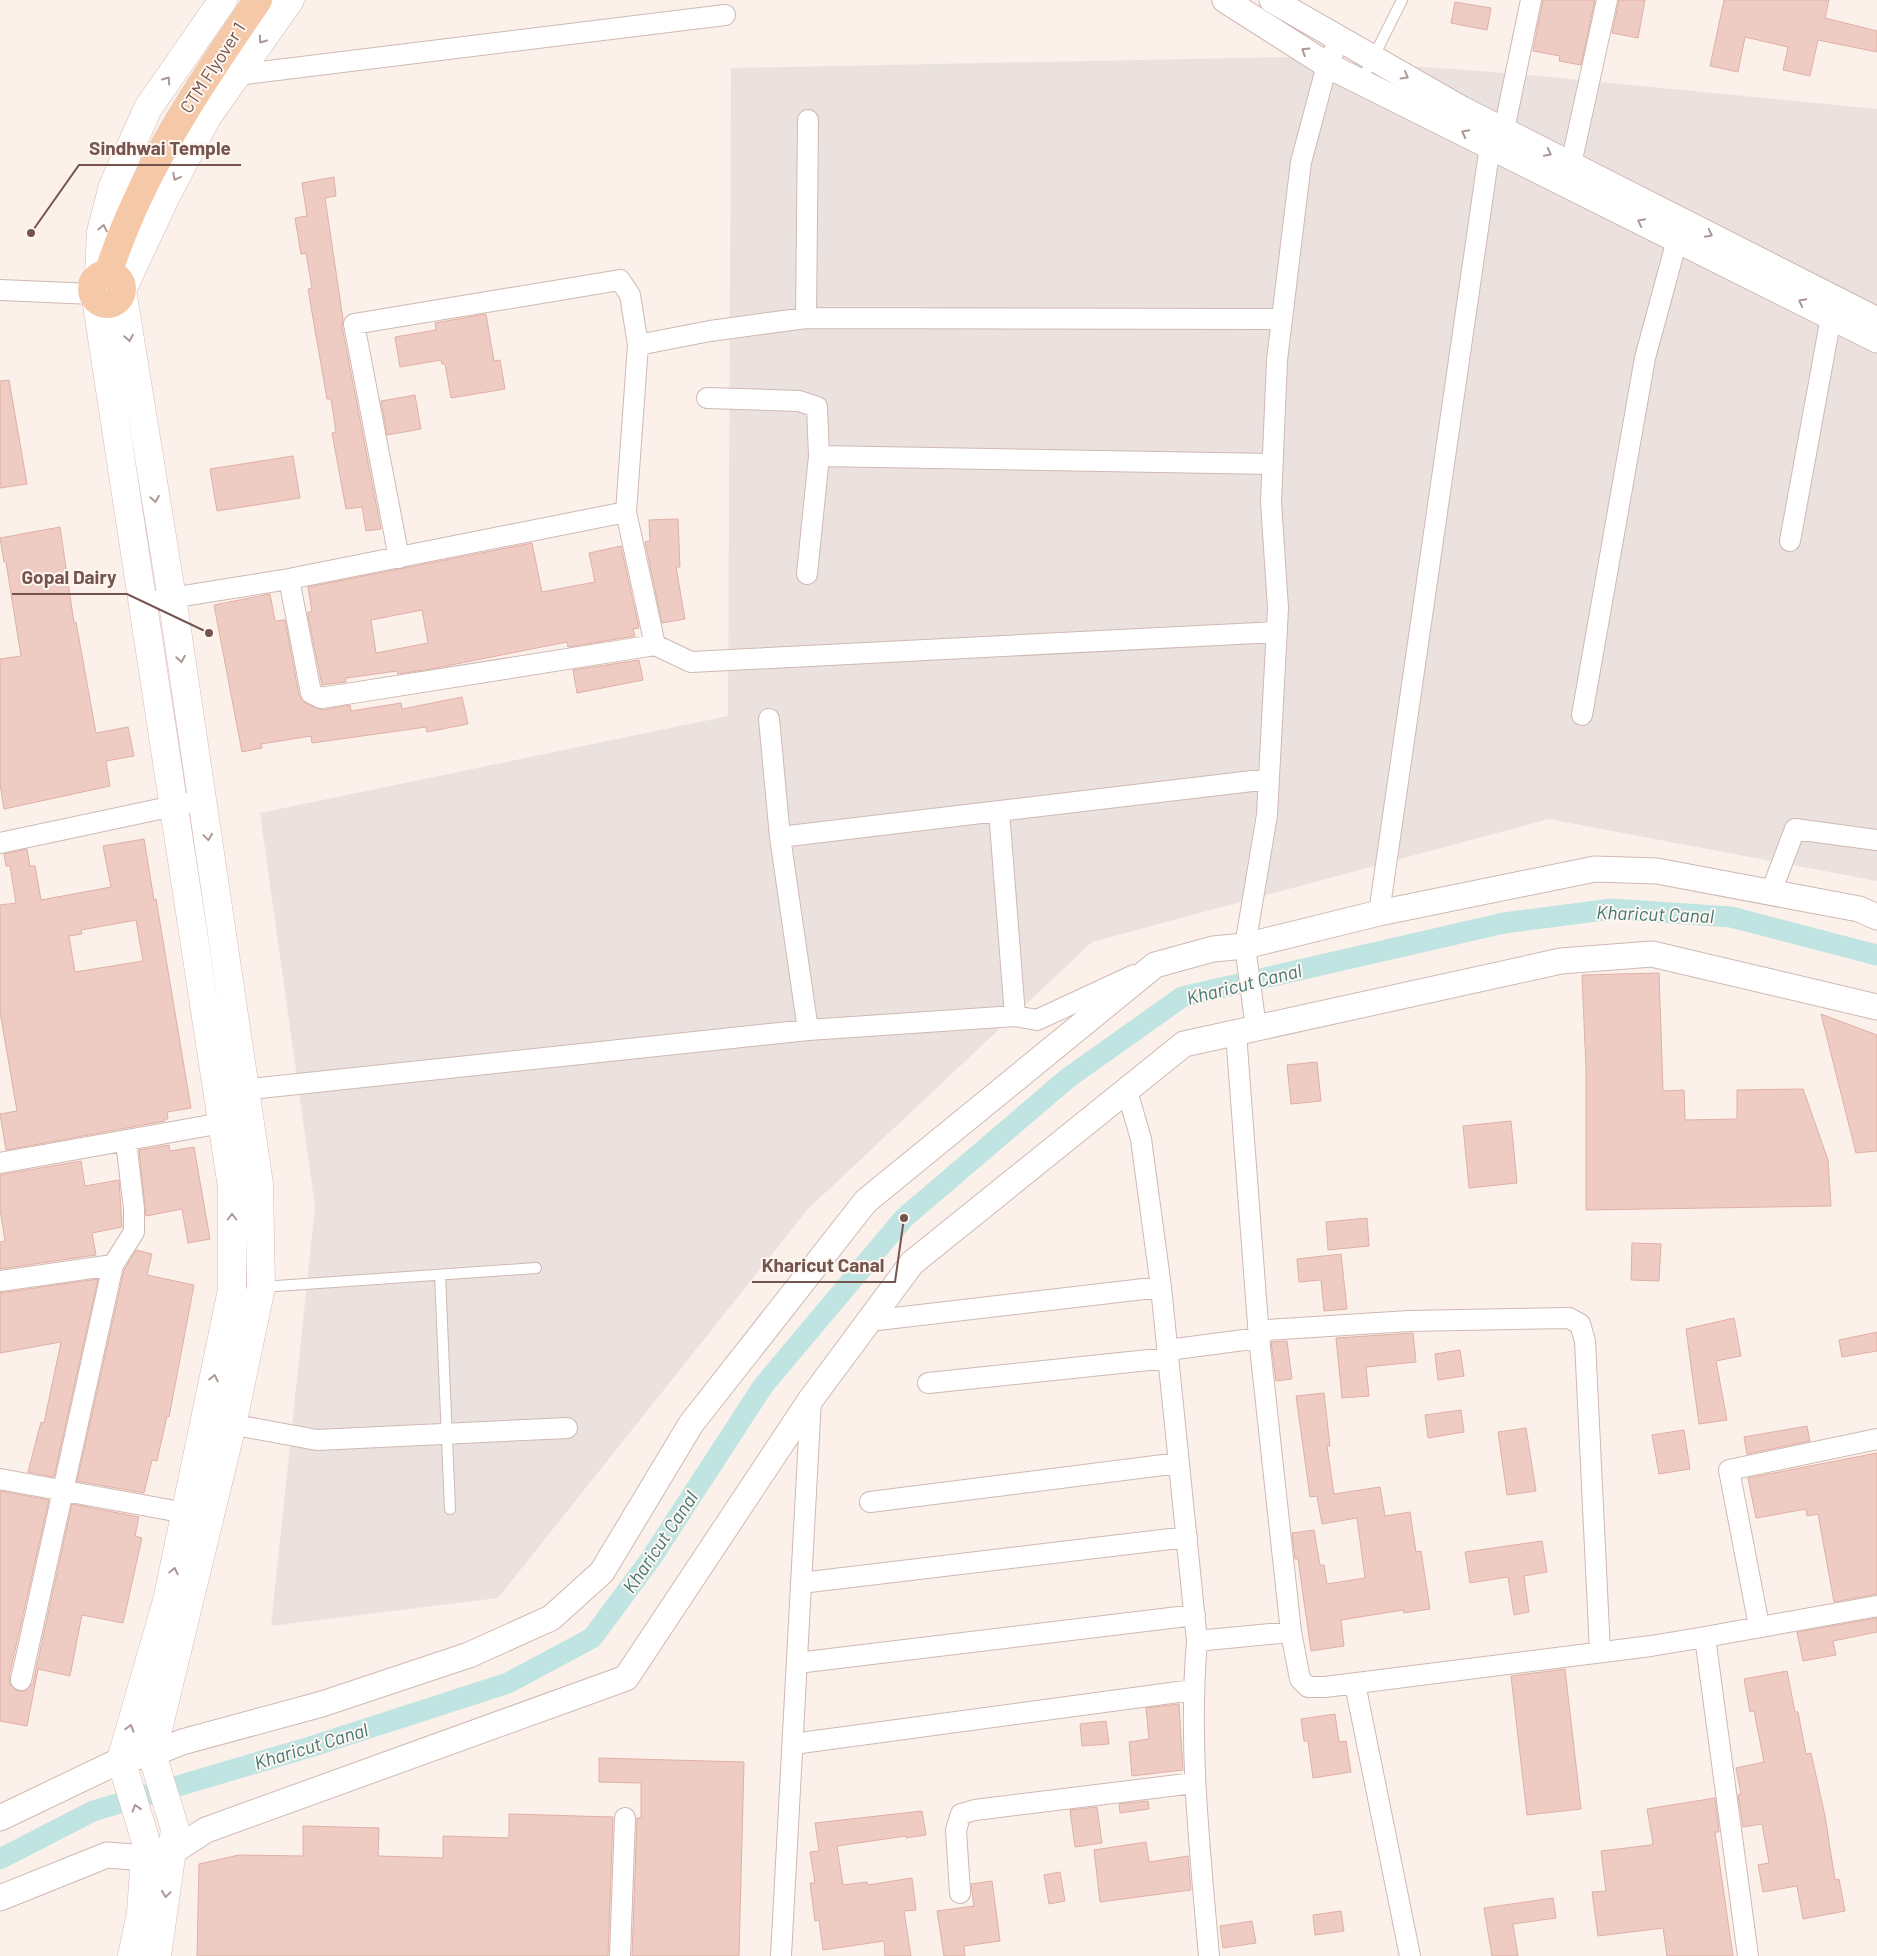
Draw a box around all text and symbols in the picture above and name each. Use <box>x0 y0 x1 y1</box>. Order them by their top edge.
street label: CTM Flyover 1 <box>175 18 250 117</box>
one-way arrow <box>259 34 268 44</box>
one-way arrow <box>1301 47 1310 57</box>
one-way arrow <box>1400 70 1409 80</box>
one-way arrow <box>161 76 170 86</box>
one-way arrow <box>1461 129 1470 139</box>
callout: Sindhwai Temple <box>79 131 241 165</box>
text: Sindhwai Temple <box>89 136 231 159</box>
one-way arrow <box>1543 147 1552 157</box>
one-way arrow <box>172 172 182 181</box>
one-way arrow <box>1637 218 1646 228</box>
one-way arrow <box>97 223 108 232</box>
one-way arrow <box>1704 228 1713 238</box>
one-way arrow <box>1798 298 1807 309</box>
one-way arrow <box>124 334 134 343</box>
one-way arrow <box>150 494 160 503</box>
callout: Gopal Dairy <box>12 560 127 594</box>
text: Gopal Dairy <box>21 565 117 588</box>
one-way arrow <box>175 656 186 664</box>
one-way arrow <box>202 833 212 842</box>
water label: Kharicut Canal <box>1596 900 1715 927</box>
water label: Kharicut Canal <box>1184 958 1305 1009</box>
one-way arrow <box>227 1213 237 1220</box>
callout: Kharicut Canal <box>752 1248 895 1282</box>
text: Kharicut Canal <box>762 1253 884 1276</box>
one-way arrow <box>208 1373 218 1382</box>
water label: Kharicut Canal <box>617 1486 702 1597</box>
one-way arrow <box>168 1567 179 1576</box>
water label: Kharicut Canal <box>251 1717 371 1774</box>
one-way arrow <box>125 1724 135 1732</box>
one-way arrow <box>131 1805 141 1813</box>
one-way arrow <box>161 1890 172 1898</box>

